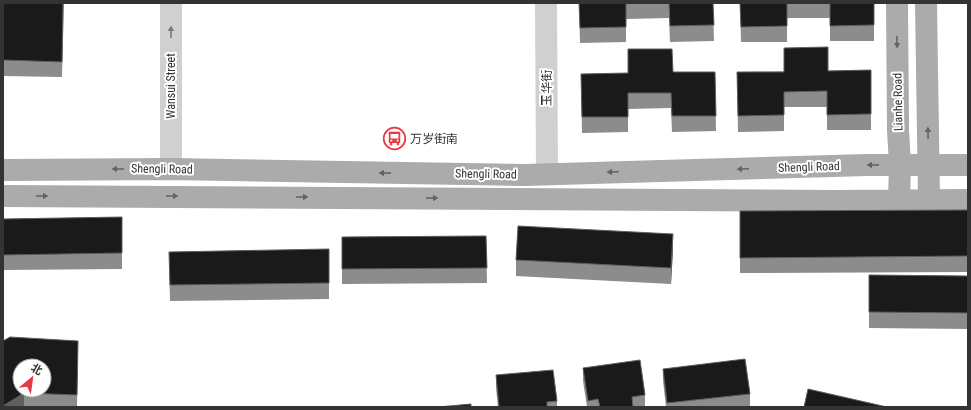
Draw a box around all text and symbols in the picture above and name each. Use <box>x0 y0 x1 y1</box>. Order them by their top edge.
one-way arrow <box>168 25 174 38</box>
one-way arrow <box>894 36 900 49</box>
street label: Wansui Street <box>164 53 178 119</box>
street label: 玉华街 <box>540 70 554 106</box>
street label: Lianhe Road <box>890 73 906 131</box>
bus stop icon: 万岁街南 <box>381 126 407 152</box>
one-way arrow <box>925 126 931 139</box>
place label: 万岁街南 <box>410 132 458 146</box>
street label: Shengli Road <box>778 159 840 175</box>
street label: Shengli Road <box>131 161 193 177</box>
one-way arrow <box>866 162 879 168</box>
one-way arrow <box>737 165 749 172</box>
one-way arrow <box>111 166 124 172</box>
street label: Shengli Road <box>455 166 517 182</box>
one-way arrow <box>606 169 619 175</box>
one-way arrow <box>378 170 391 176</box>
one-way arrow <box>36 193 49 199</box>
one-way arrow <box>166 193 179 199</box>
one-way arrow <box>296 194 309 200</box>
one-way arrow <box>426 195 439 201</box>
north arrow <box>12 358 52 398</box>
text: 北 <box>29 361 45 378</box>

